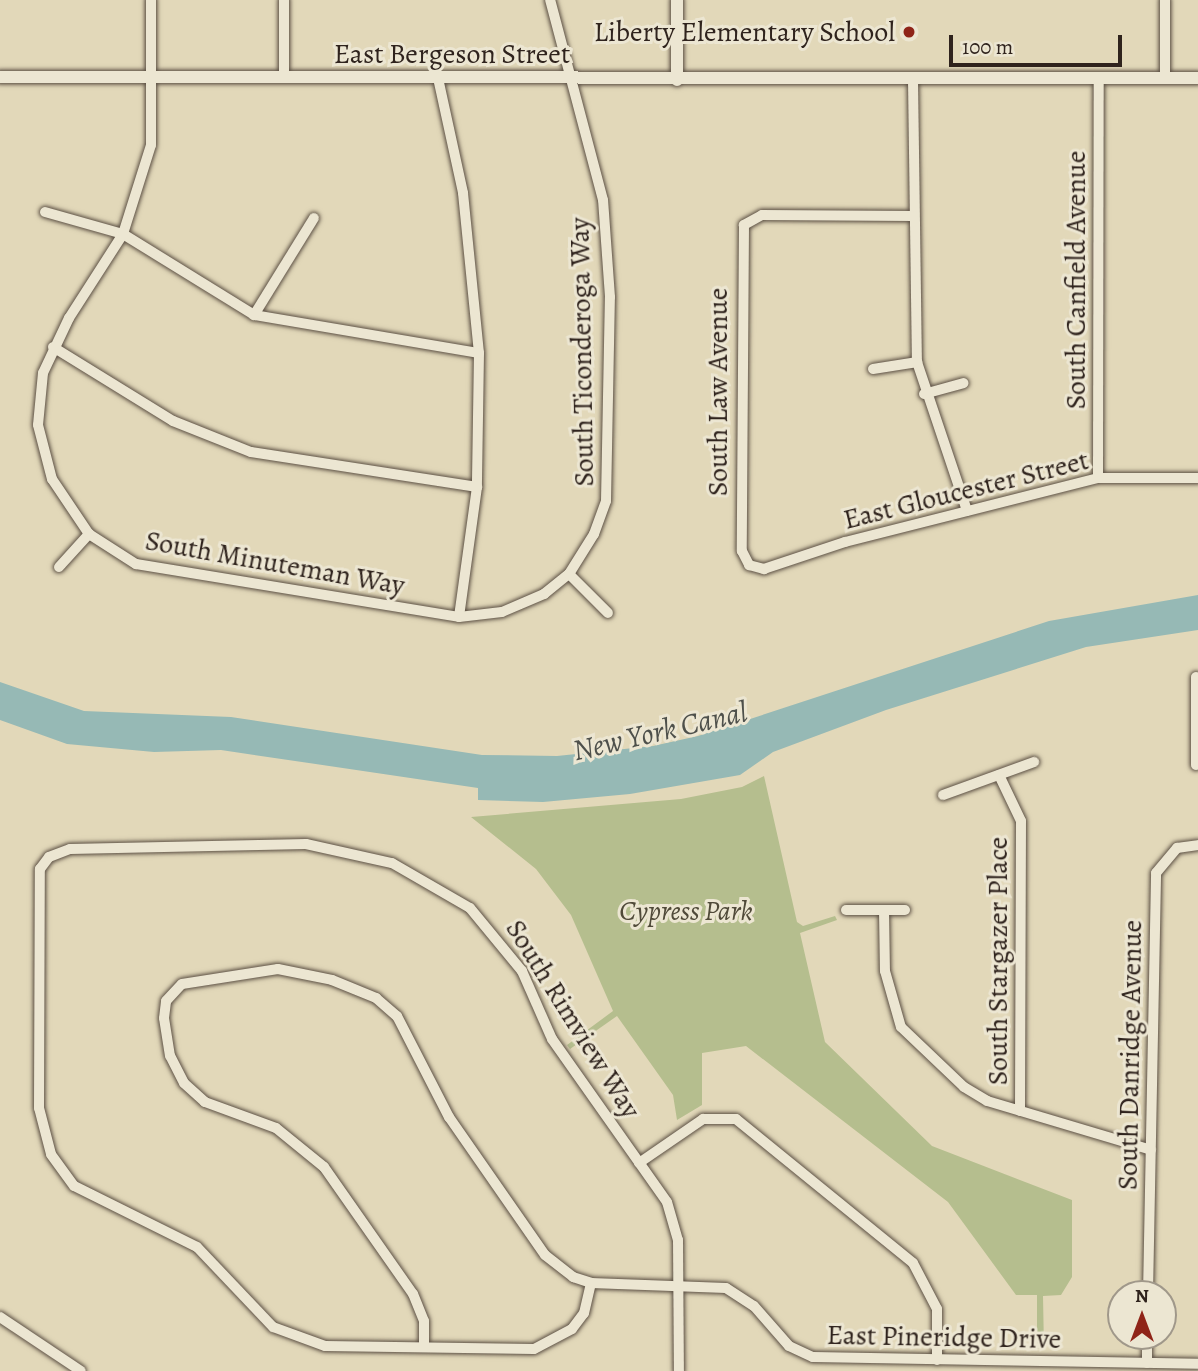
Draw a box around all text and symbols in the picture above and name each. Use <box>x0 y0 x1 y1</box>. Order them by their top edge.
place label: Liberty Elementary School <box>594 15 895 49</box>
scale bar <box>953 21 1126 65</box>
marker: Liberty Elementary School <box>901 24 917 40</box>
text: 100 m <box>962 33 1013 61</box>
street label: East Bergeson Street <box>334 37 570 71</box>
street label: South Canfield Avenue <box>1059 151 1093 409</box>
street label: South Ticonderoga Way <box>563 217 601 487</box>
street label: South Law Avenue <box>701 288 735 496</box>
street label: East Gloucester Street <box>840 443 1092 537</box>
street label: South Minuteman Way <box>143 524 407 602</box>
water label: New York Canal <box>569 693 751 769</box>
street label: South Stargazer Place <box>981 837 1015 1085</box>
park label: Cypress Park <box>619 894 753 928</box>
street label: South Rimview Way <box>498 914 648 1124</box>
street label: South Danridge Avenue <box>1111 920 1149 1190</box>
north arrow <box>1107 1280 1177 1350</box>
text: N <box>1135 1283 1149 1309</box>
street label: East Pineridge Drive <box>826 1318 1062 1356</box>

